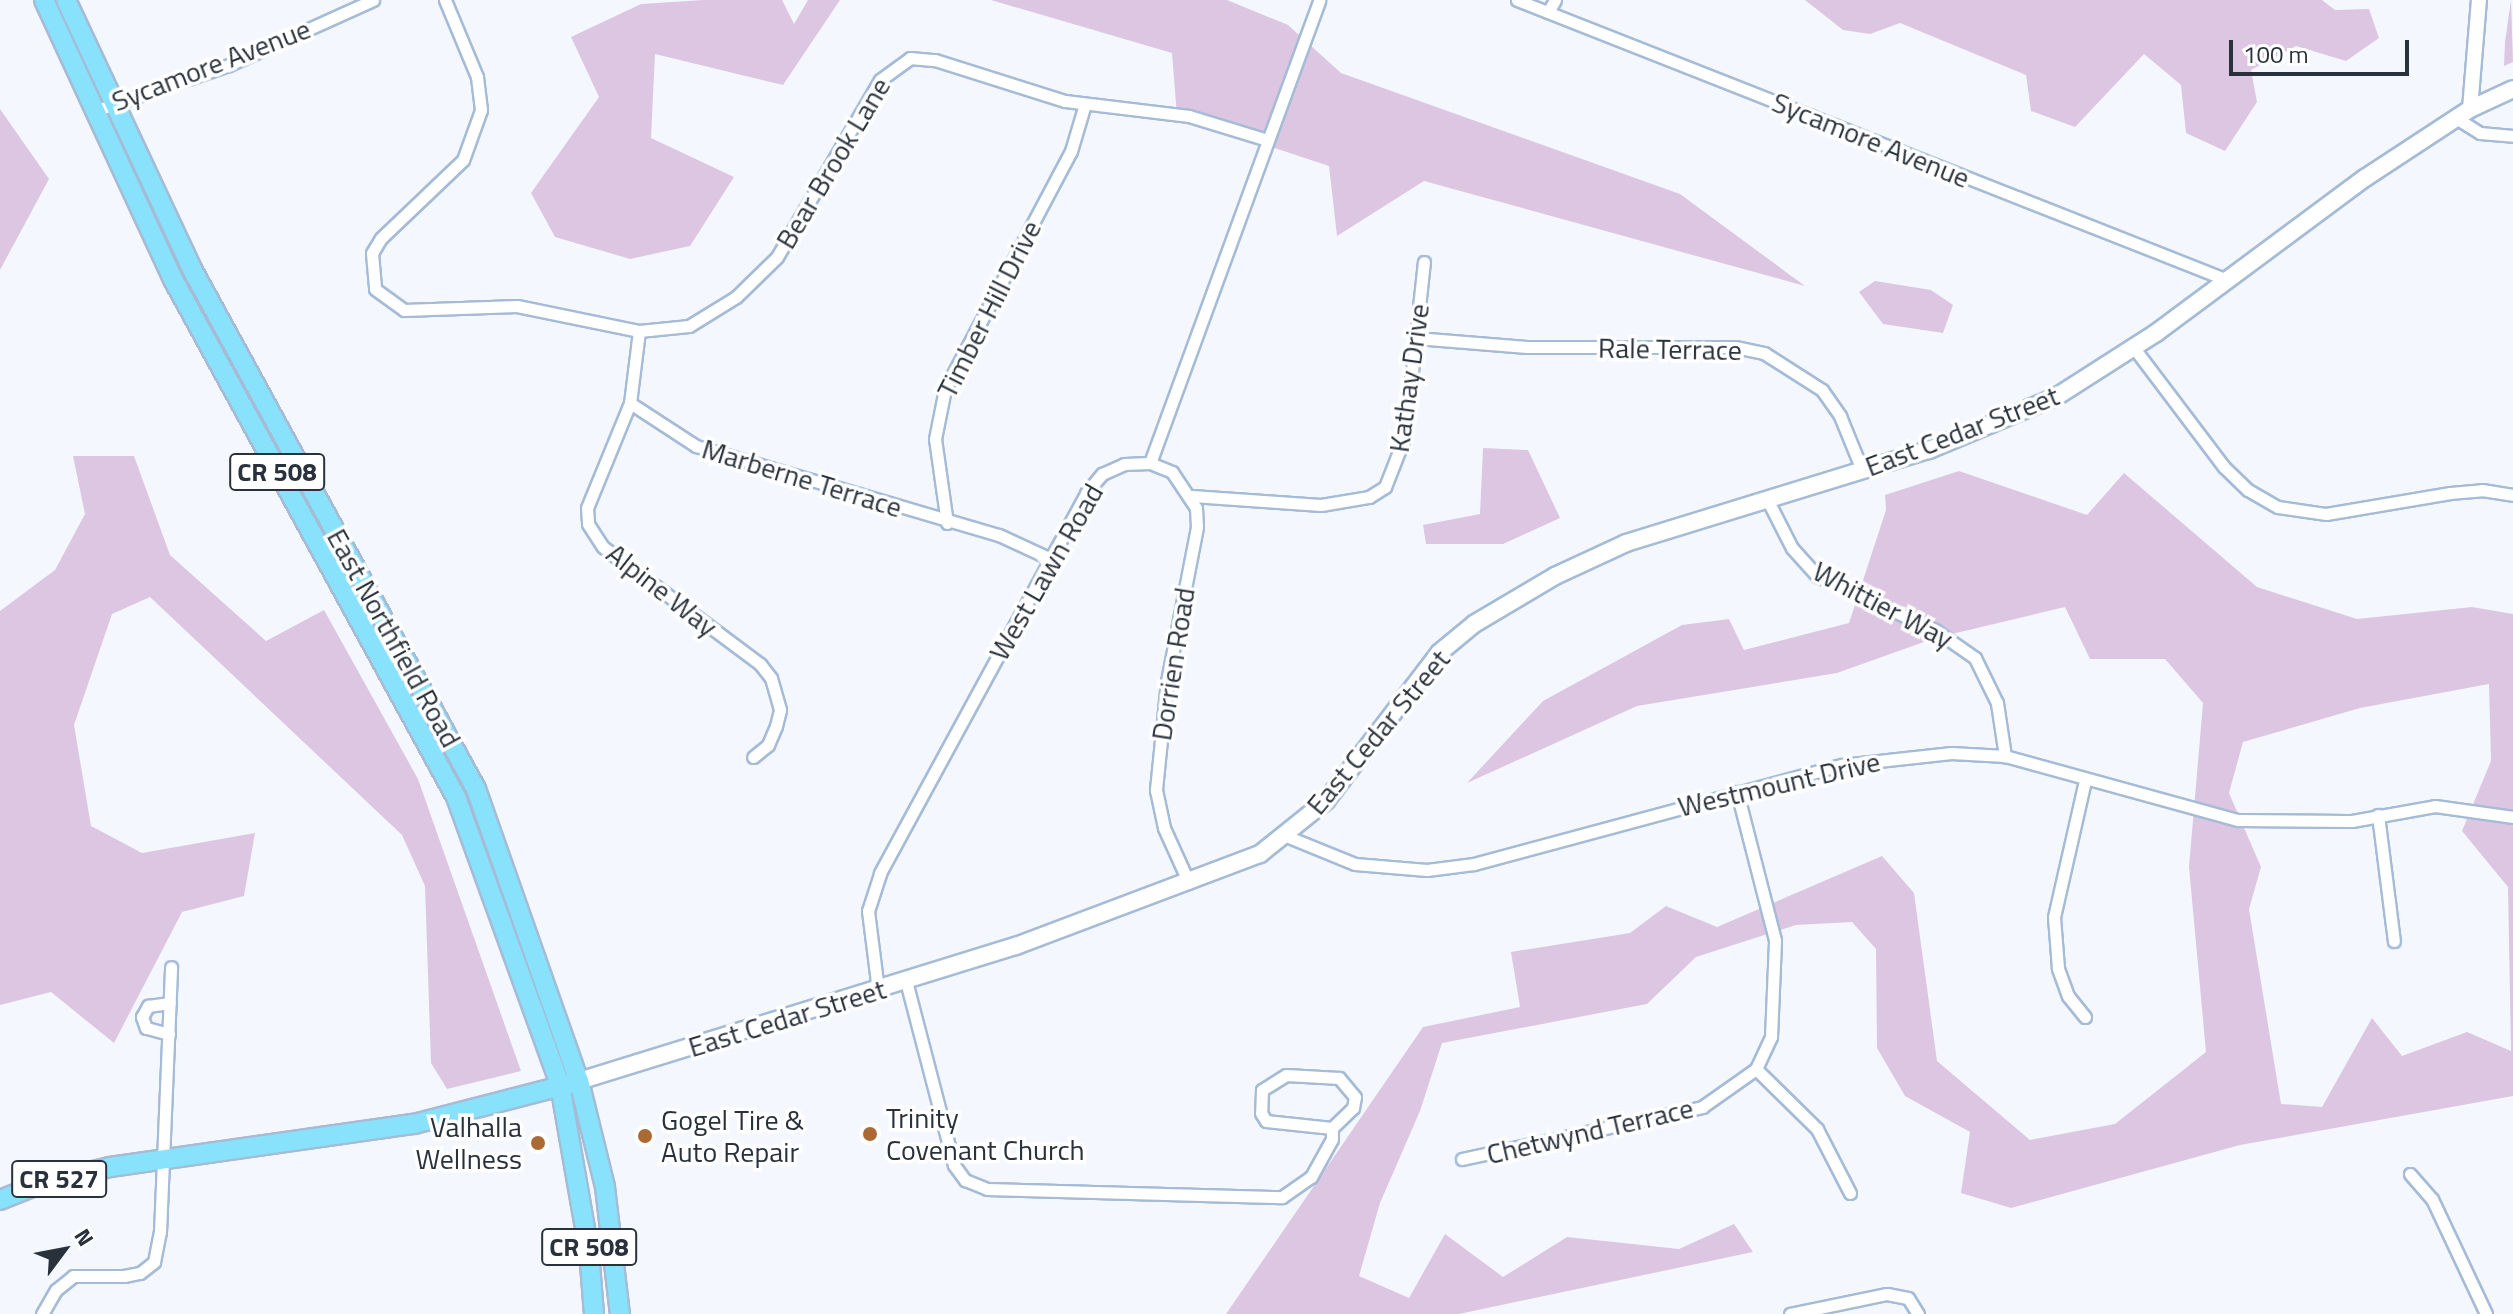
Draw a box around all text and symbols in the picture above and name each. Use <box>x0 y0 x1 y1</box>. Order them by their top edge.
street label: Sycamore Avenue <box>107 12 315 118</box>
scale bar <box>2233 24 2413 74</box>
text: 100 m <box>2243 36 2309 72</box>
street label: Bear Brook Lane <box>769 71 897 255</box>
street label: Sycamore Avenue <box>1767 85 1975 195</box>
street label: Timber Hill Drive <box>930 215 1048 403</box>
street label: Kathay Drive <box>1382 302 1436 454</box>
street label: Rale Terrace <box>1598 331 1742 367</box>
street label: East Cedar Street <box>1861 379 2063 483</box>
street label: Marberne Terrace <box>698 432 906 524</box>
road number: CR 508 <box>229 450 325 494</box>
street label: West Lawn Road <box>982 478 1110 666</box>
street label: East Northfield Road <box>320 523 468 753</box>
street label: Alpine Way <box>600 536 724 644</box>
street label: Whittier Way <box>1807 554 1959 656</box>
street label: Dorrien Road <box>1144 585 1202 743</box>
street label: East Cedar Street <box>1299 643 1457 821</box>
street label: Westmount Drive <box>1675 744 1883 824</box>
street label: East Cedar Street <box>684 972 890 1064</box>
street label: Chetwynd Terrace <box>1483 1091 1697 1171</box>
place label: Trinity Covenant Church <box>886 1101 1085 1167</box>
place label: Gogel Tire & Auto Repair <box>661 1103 804 1169</box>
place label: Valhalla Wellness <box>415 1110 522 1176</box>
marker: Trinity Covenant Church <box>861 1125 879 1143</box>
marker: Gogel Tire & Auto Repair <box>636 1127 654 1145</box>
marker: Valhalla Wellness <box>529 1134 547 1152</box>
road number: CR 527 <box>11 1157 107 1201</box>
north arrow <box>24 1210 104 1290</box>
text: N <box>66 1222 103 1253</box>
road number: CR 508 <box>541 1225 637 1269</box>

